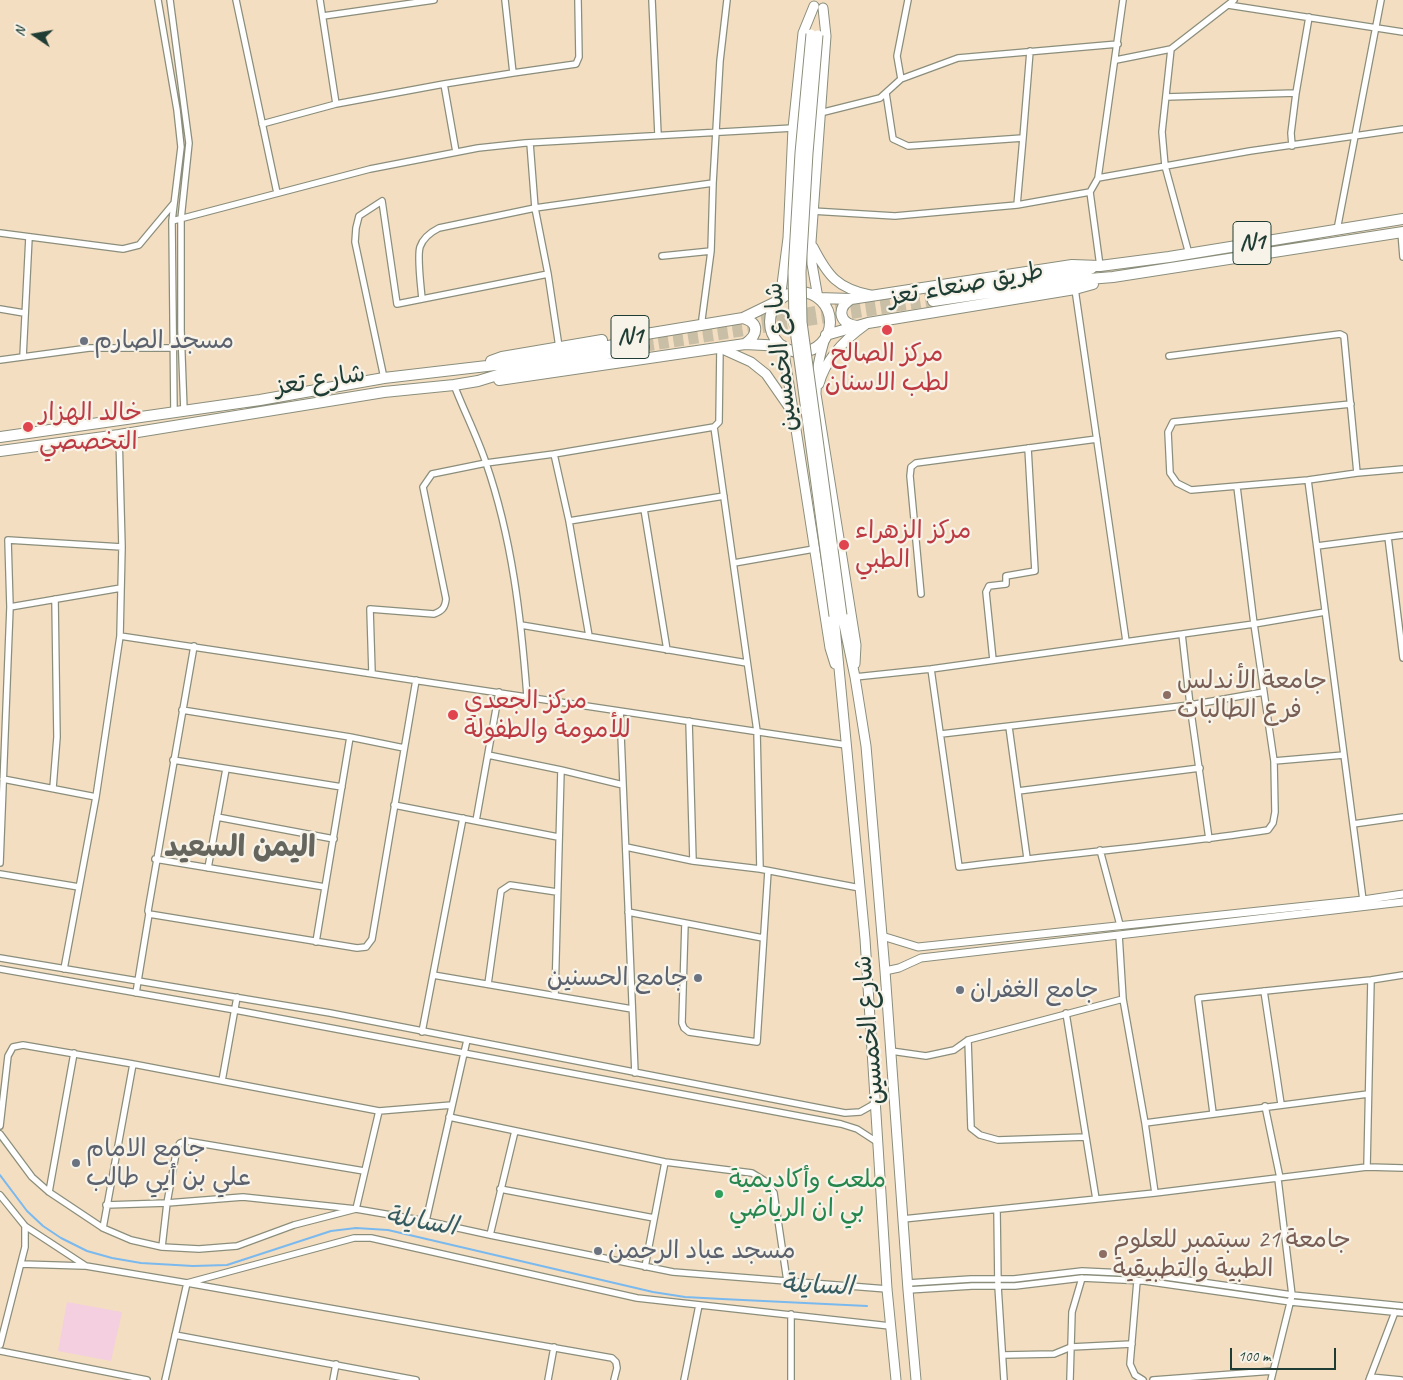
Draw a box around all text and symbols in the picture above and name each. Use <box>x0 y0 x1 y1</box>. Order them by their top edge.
north arrow <box>10 10 60 60</box>
text: N <box>11 26 29 38</box>
road number: N1 <box>1233 222 1271 264</box>
street label: طريق صنعاء تعز <box>886 257 1046 313</box>
street label: شارع الخمسين <box>759 281 805 433</box>
road number: N1 <box>611 316 649 358</box>
marker: مركز الصالح لطب الاسنان <box>880 323 894 337</box>
place label: مسجد الصارم <box>94 326 234 356</box>
marker: مسجد الصارم <box>78 335 90 347</box>
place label: مركز الصالح لطب الاسنان <box>825 339 949 398</box>
street label: شارع تعز <box>273 359 367 403</box>
place label: خالد الهزار التخصصي <box>39 398 142 457</box>
marker: خالد الهزار التخصصي <box>21 420 35 434</box>
place label: مركز الزهراء الطبي <box>855 516 971 575</box>
marker: مركز الزهراء الطبي <box>837 538 851 552</box>
place label: جامعة الأندلس فرع الطالبات <box>1177 666 1327 725</box>
place label: مركز الجعدي للأمومة والطفولة <box>464 686 631 745</box>
marker: جامعة الأندلس فرع الطالبات <box>1161 689 1173 701</box>
marker: مركز الجعدي للأمومة والطفولة <box>446 708 460 722</box>
district label: اليمن السعيد <box>164 830 316 866</box>
street label: شارع الخمسين <box>849 954 891 1106</box>
place label: جامع الحسنين <box>547 963 688 993</box>
marker: جامع الحسنين <box>692 972 704 984</box>
place label: جامع الغفران <box>970 975 1099 1005</box>
marker: جامع الغفران <box>954 984 966 996</box>
place label: جامع الامام علي بن أيي طالب <box>86 1134 251 1193</box>
marker: جامع الامام علي بن أيي طالب <box>70 1157 82 1169</box>
place label: ملعب وأكاديمية بي ان الرياضي <box>729 1165 886 1224</box>
marker: ملعب وأكاديمية بي ان الرياضي <box>713 1188 725 1200</box>
water label: السايلة <box>383 1200 459 1244</box>
place label: جامعة 21 سبتمبر للعلوم الطبية والتطبيقية <box>1113 1225 1351 1284</box>
place label: مسجد عباد الرحمن <box>608 1236 796 1266</box>
marker: مسجد عباد الرحمن <box>592 1245 604 1257</box>
marker: جامعة 21 سبتمبر للعلوم الطبية والتطبيقية <box>1097 1248 1109 1260</box>
water label: السايلة <box>780 1269 854 1303</box>
scale bar <box>1233 1338 1339 1370</box>
text: 100 m <box>1238 1347 1270 1366</box>

